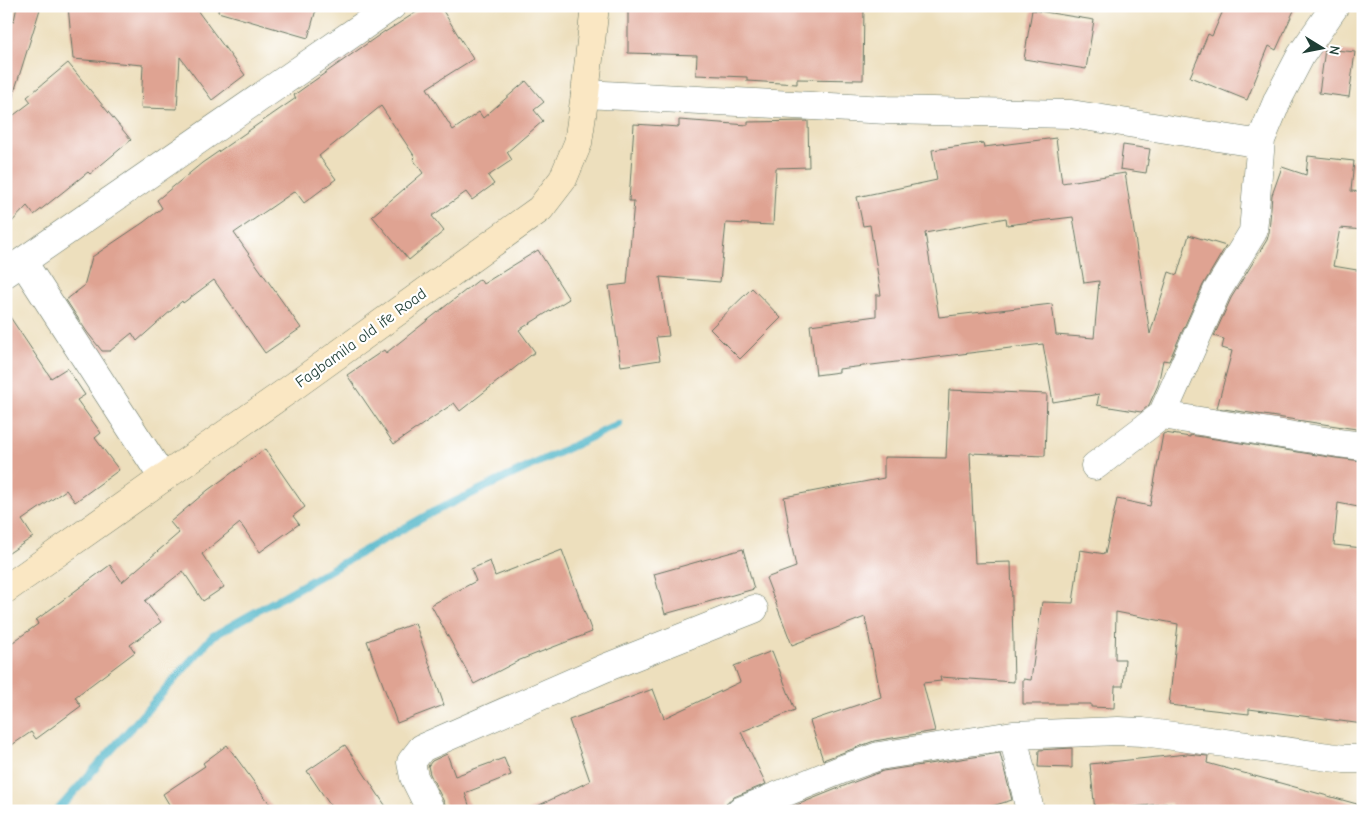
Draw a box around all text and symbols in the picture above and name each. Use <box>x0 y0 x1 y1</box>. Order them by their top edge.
north arrow <box>1296 22 1346 72</box>
text: N <box>1325 44 1343 56</box>
street label: Fagbamila old ife Road <box>292 284 430 392</box>

